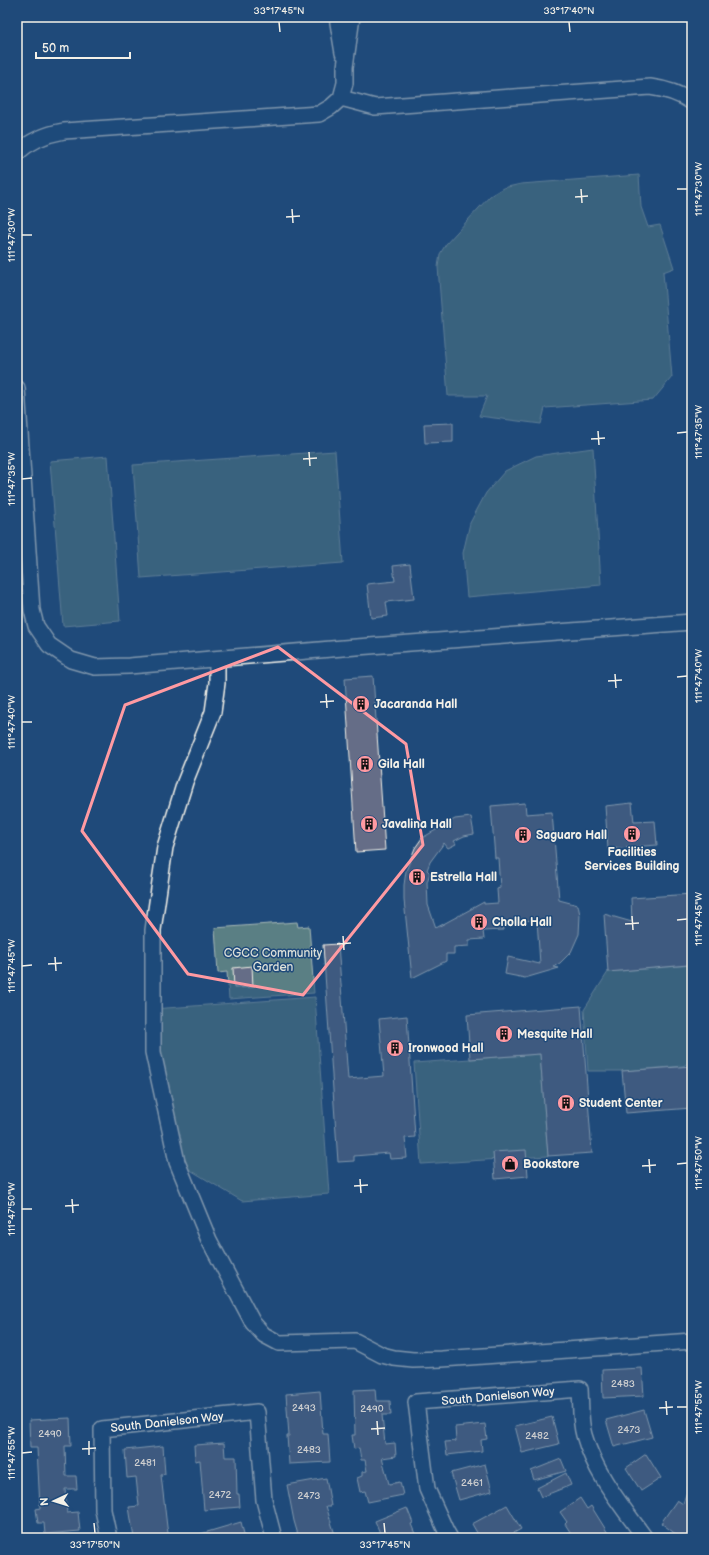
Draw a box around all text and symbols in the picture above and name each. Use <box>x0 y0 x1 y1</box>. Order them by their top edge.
text: 33°17'45"N <box>254 5 304 17</box>
text: 33°17'40"N <box>544 5 594 17</box>
scale bar <box>36 34 130 60</box>
text: 50 m <box>42 41 69 56</box>
text: 111°47'30"W <box>693 162 705 216</box>
text: 111°47'30"W <box>6 208 18 262</box>
text: 111°47'35"W <box>693 405 705 459</box>
text: 111°47'35"W <box>6 452 18 506</box>
text: 111°47'40"W <box>693 649 705 703</box>
building icon: Jacaranda Hall <box>351 694 371 714</box>
text: 111°47'40"W <box>6 695 18 749</box>
place label: Jacaranda Hall <box>374 697 457 712</box>
building icon: Gila Hall <box>355 754 375 774</box>
place label: Gila Hall <box>378 757 425 772</box>
building icon: Javalina Hall <box>359 814 379 834</box>
place label: Javalina Hall <box>382 817 452 832</box>
building icon: Facilities Services Building <box>622 824 642 844</box>
building icon: Saguaro Hall <box>513 825 533 845</box>
place label: Saguaro Hall <box>536 828 607 843</box>
place label: Facilities Services Building <box>585 845 680 874</box>
building icon: Estrella Hall <box>407 867 427 887</box>
place label: Estrella Hall <box>430 870 497 885</box>
text: 111°47'45"W <box>693 892 705 946</box>
building icon: Cholla Hall <box>469 912 489 932</box>
place label: Cholla Hall <box>492 915 552 930</box>
text: 111°47'45"W <box>6 939 18 993</box>
park label: CGCC Community Garden <box>224 946 323 975</box>
building icon: Mesquite Hall <box>494 1024 514 1044</box>
place label: Mesquite Hall <box>517 1027 592 1042</box>
building icon: Ironwood Hall <box>385 1038 405 1058</box>
place label: Ironwood Hall <box>408 1041 484 1056</box>
building icon: Student Center <box>556 1093 576 1113</box>
place label: Student Center <box>579 1096 663 1111</box>
text: 111°47'50"W <box>693 1136 705 1190</box>
shop icon: Bookstore <box>500 1154 520 1174</box>
place label: Bookstore <box>523 1157 580 1172</box>
text: 111°47'50"W <box>6 1182 18 1236</box>
house number: 2483 <box>611 1378 635 1390</box>
text: 111°47'55"W <box>693 1380 705 1434</box>
street label: South Danielson Way <box>441 1384 556 1409</box>
house number: 2493 <box>292 1402 316 1414</box>
house number: 2490 <box>360 1403 384 1415</box>
street label: South Danielson Way <box>110 1409 225 1436</box>
house number: 2473 <box>618 1424 640 1436</box>
text: 111°47'55"W <box>6 1426 18 1480</box>
house number: 2490 <box>38 1428 62 1440</box>
house number: 2482 <box>525 1430 549 1442</box>
house number: 2483 <box>297 1444 321 1456</box>
house number: 2481 <box>134 1457 156 1469</box>
house number: 2461 <box>461 1477 483 1489</box>
north arrow <box>34 1481 74 1521</box>
house number: 2472 <box>209 1489 231 1501</box>
house number: 2473 <box>298 1490 320 1502</box>
text: N <box>38 1497 51 1506</box>
text: 33°17'50"N <box>70 1539 120 1551</box>
text: 33°17'45"N <box>360 1539 410 1551</box>

